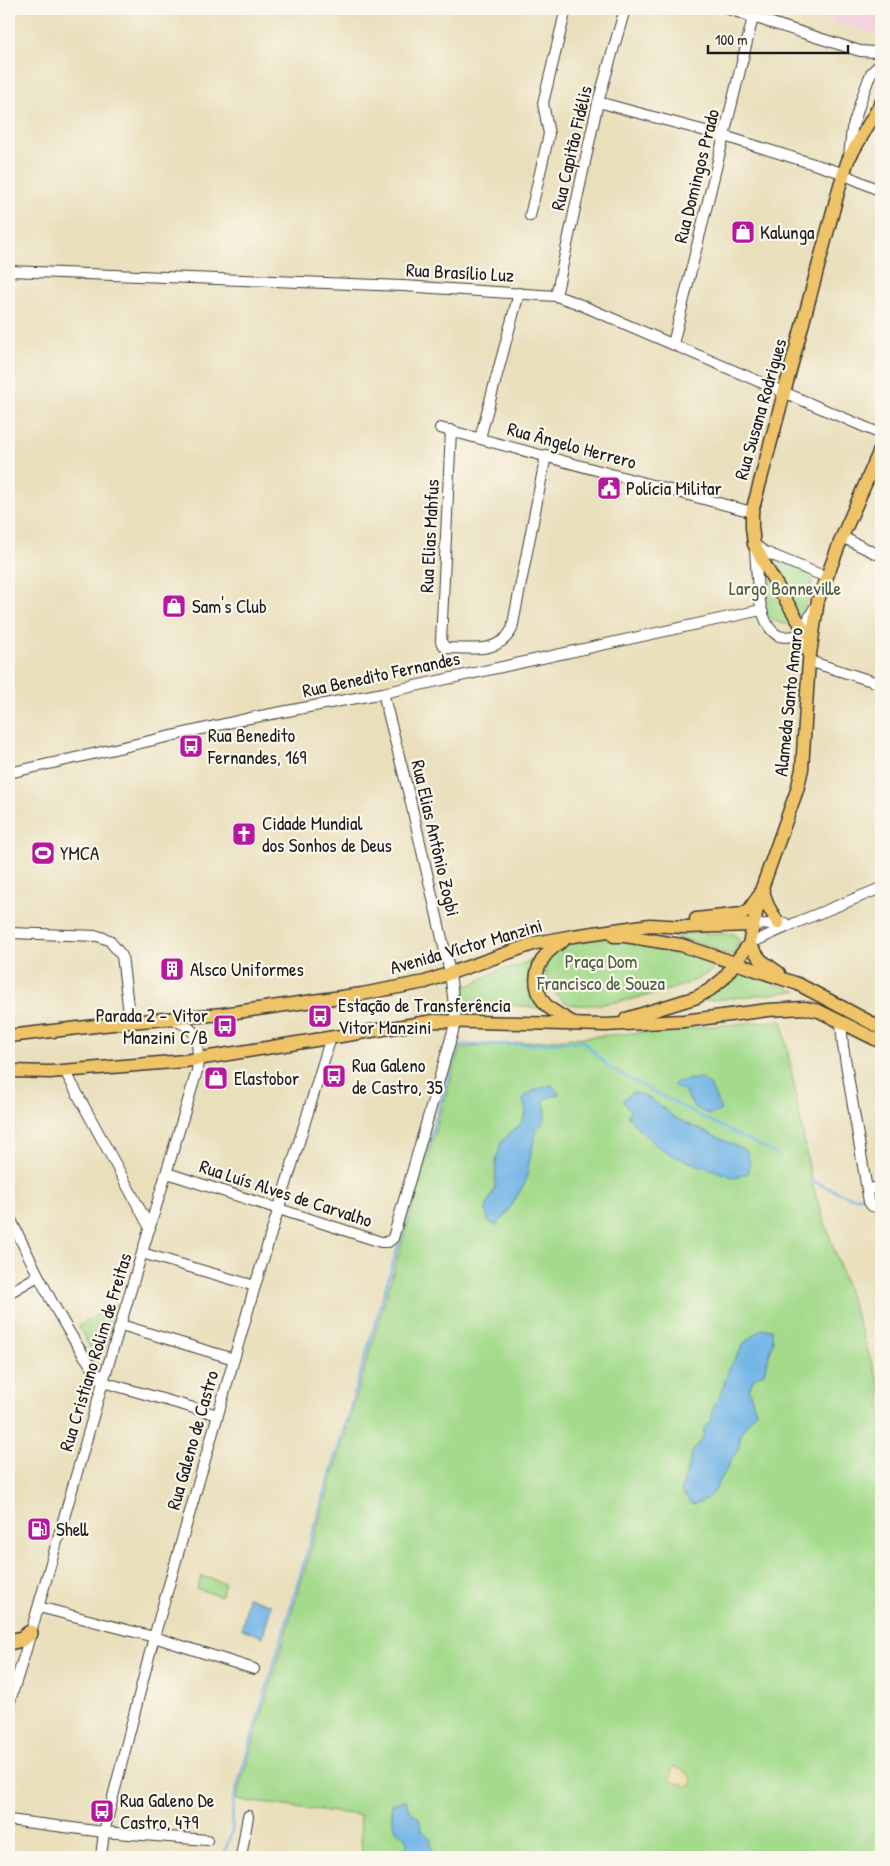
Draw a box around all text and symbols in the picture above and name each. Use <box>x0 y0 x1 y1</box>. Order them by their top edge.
scale bar <box>708 22 848 54</box>
text: 100 m <box>715 29 748 50</box>
street label: Rua Capitão Fidélis <box>544 83 598 213</box>
street label: Rua Domingos Prado <box>667 106 725 246</box>
shop icon: Kalunga <box>730 219 756 245</box>
place label: Kalunga <box>760 219 815 245</box>
street label: Rua Brasílio Luz <box>405 256 515 288</box>
street label: Rua Susana Rodrigues <box>727 335 793 483</box>
street label: Rua Ângelo Herrero <box>505 415 640 475</box>
public building icon: Polícia Militar <box>596 475 622 501</box>
place label: Polícia Militar <box>626 475 722 501</box>
street label: Rua Elias Mahfus <box>413 479 445 593</box>
park label: Largo Bonneville <box>729 575 841 601</box>
shop icon: Sam's Club <box>161 593 187 619</box>
place label: Sam's Club <box>192 593 267 619</box>
street label: Alameda Santo Amaro <box>767 626 809 778</box>
street label: Rua Benedito Fernandes <box>300 645 462 703</box>
place label: Rua Benedito Fernandes, 169 <box>207 722 307 770</box>
bus stop icon: Rua Benedito Fernandes, 169 <box>178 733 204 759</box>
street label: Rua Elias Antônio Zogbi <box>405 757 467 919</box>
place label: Cidade Mundial dos Sonhos de Deus <box>262 810 392 858</box>
church icon: Cidade Mundial dos Sonhos de Deus <box>231 821 257 847</box>
sports icon: YMCA <box>30 840 56 866</box>
place label: YMCA <box>60 840 99 866</box>
street label: Avenida Víctor Manzini <box>387 912 545 980</box>
park label: Praça Dom Francisco de Souza <box>536 948 665 996</box>
building icon: Alsco Uniformes <box>159 956 185 982</box>
place label: Alsco Uniformes <box>190 956 304 982</box>
place label: Estação de Transferência Vitor Manzini <box>338 992 511 1040</box>
place label: Parada 2 - Vitor Manzini C/B <box>96 1002 209 1050</box>
bus stop icon: Estação de Transferência Vitor Manzini <box>307 1003 333 1029</box>
bus stop icon: Parada 2 - Vitor Manzini C/B <box>212 1013 238 1039</box>
place label: Rua Galeno de Castro, 35 <box>352 1052 443 1100</box>
bus stop icon: Rua Galeno de Castro, 35 <box>321 1063 347 1089</box>
shop icon: Elastobor <box>203 1065 229 1091</box>
place label: Elastobor <box>234 1065 300 1091</box>
street label: Rua Luís Alves de Carvalho <box>196 1153 376 1233</box>
street label: Rua Cristiano Rolim de Freitas <box>52 1250 138 1454</box>
street label: Rua Galeno de Castro <box>160 1367 224 1513</box>
fuel station icon: Shell <box>26 1516 52 1542</box>
place label: Shell <box>56 1516 89 1542</box>
place label: Rua Galeno De Castro, 479 <box>120 1787 215 1835</box>
bus stop icon: Rua Galeno De Castro, 479 <box>89 1798 115 1824</box>

